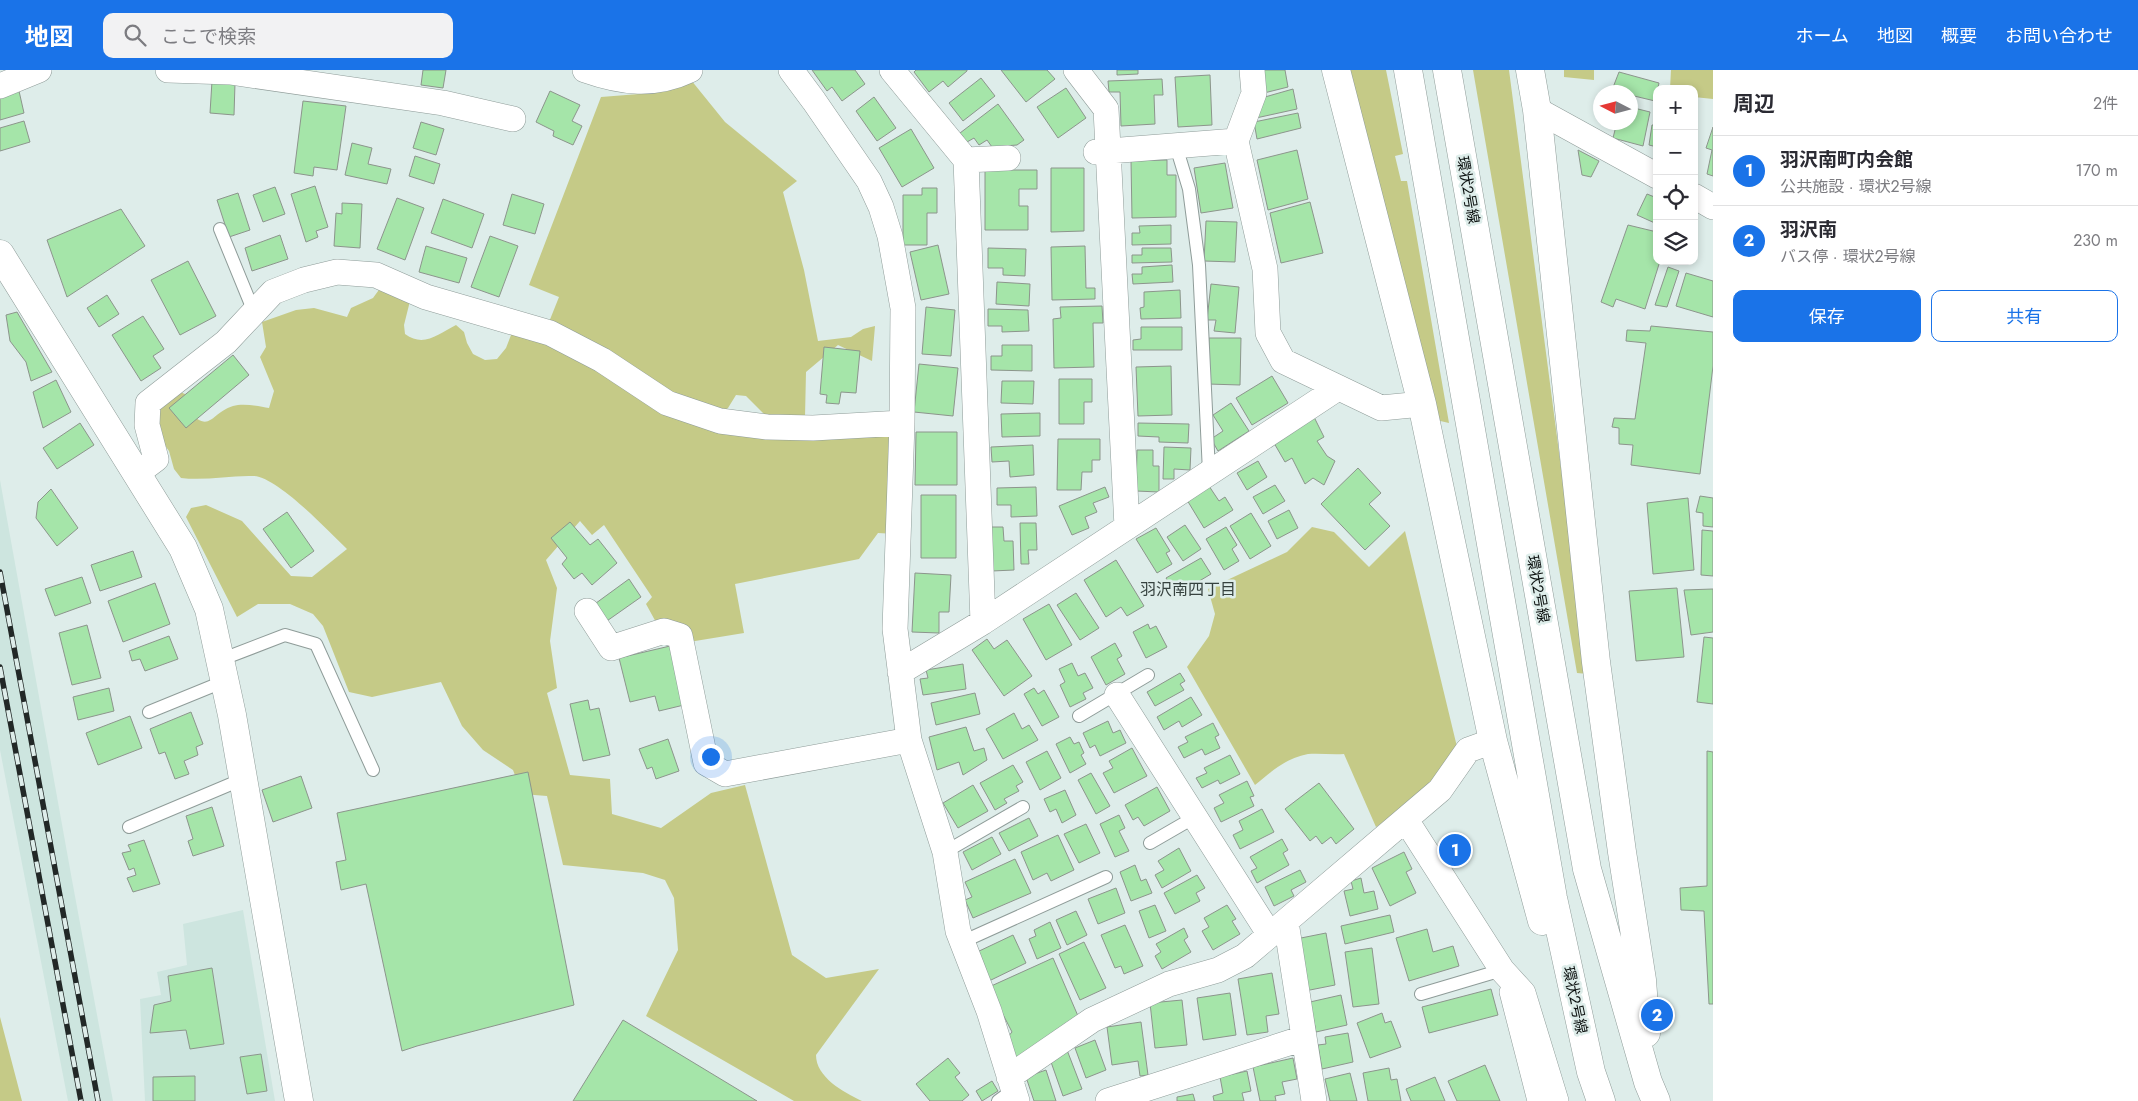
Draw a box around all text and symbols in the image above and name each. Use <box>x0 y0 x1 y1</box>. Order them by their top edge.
search box <box>103 13 453 58</box>
text: 地図 <box>25 19 73 54</box>
icon: search <box>121 21 149 49</box>
text: ここで検索 <box>161 23 256 50</box>
text: ホーム <box>1796 23 1849 49</box>
text: 地図 <box>1877 23 1913 49</box>
text: 概要 <box>1941 23 1977 49</box>
text: お問い合わせ <box>2005 23 2113 49</box>
north arrow <box>1593 85 1638 130</box>
map controls <box>1653 85 1698 265</box>
button: + <box>1653 85 1698 130</box>
text: 周辺 <box>1733 89 1775 119</box>
text: 2件 <box>2093 92 2118 115</box>
button: − <box>1653 130 1698 175</box>
text: 羽沢南町内会館 <box>1780 146 1913 173</box>
street label: 環状2号線 <box>1451 154 1485 226</box>
text: 1 <box>1745 159 1753 182</box>
text: 170 m <box>2076 159 2118 182</box>
button: locate <box>1653 175 1698 220</box>
text: 公共施設 · 環状2号線 <box>1780 175 1932 198</box>
text: 羽沢南 <box>1780 216 1837 243</box>
button: layers <box>1653 220 1698 265</box>
text: 2 <box>1744 229 1754 252</box>
text: 230 m <box>2073 229 2118 252</box>
text: バス停 · 環状2号線 <box>1780 245 1916 268</box>
button: 保存 <box>1733 290 1921 342</box>
button: 共有 <box>1931 290 2118 342</box>
street label: 環状2号線 <box>1521 553 1555 625</box>
district label: 羽沢南四丁目 <box>1140 578 1236 601</box>
your location <box>698 744 724 770</box>
pin: 1 <box>1439 831 1471 869</box>
street label: 環状2号線 <box>1557 964 1593 1036</box>
pin: 2 <box>1641 996 1673 1034</box>

